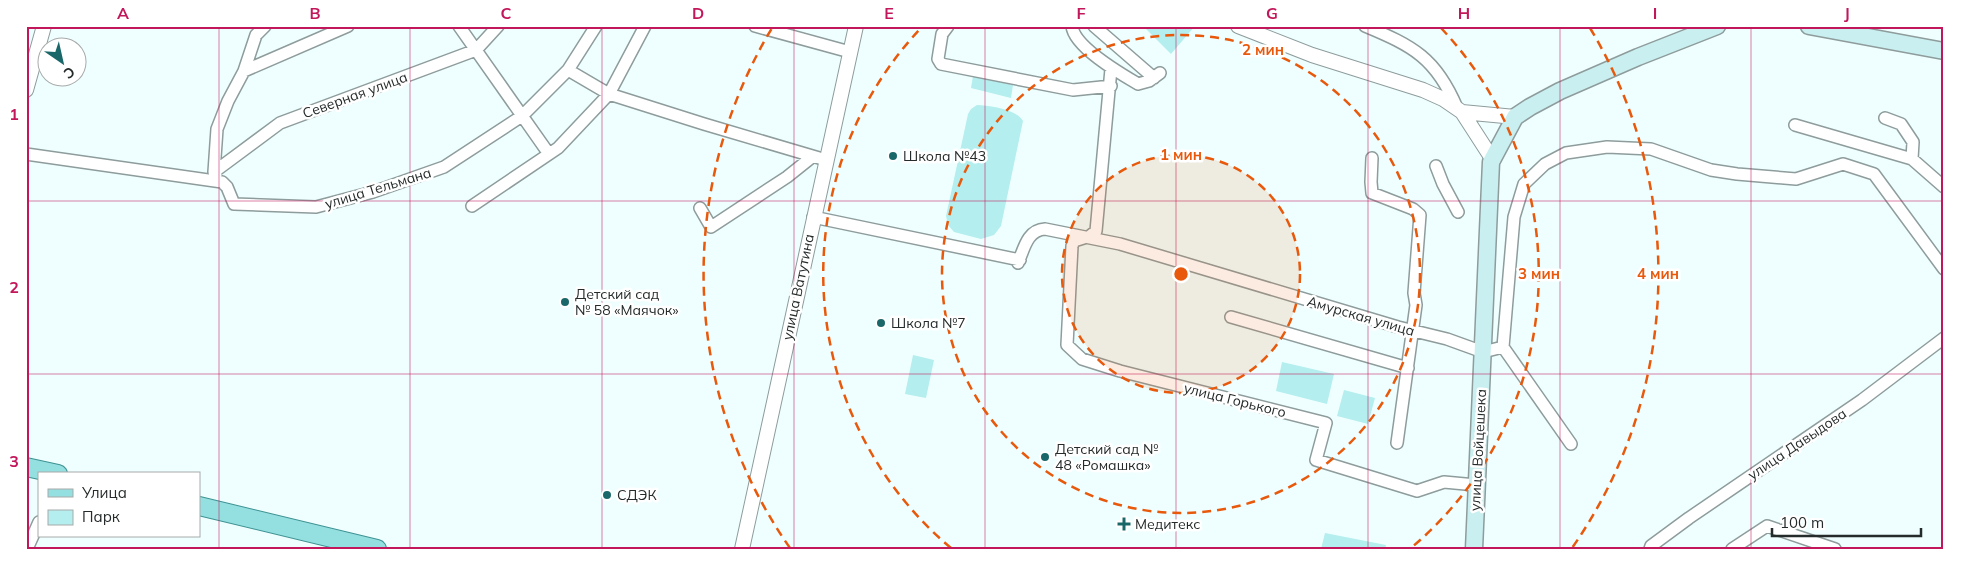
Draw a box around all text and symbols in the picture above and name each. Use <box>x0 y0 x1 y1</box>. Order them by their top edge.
text: A <box>117 3 129 23</box>
text: B <box>309 3 321 23</box>
text: C <box>501 3 512 23</box>
text: D <box>692 3 704 23</box>
text: E <box>884 3 894 23</box>
text: F <box>1076 3 1086 23</box>
text: G <box>1266 3 1278 23</box>
text: H <box>1458 3 1470 23</box>
text: I <box>1653 3 1657 23</box>
text: J <box>1844 3 1850 23</box>
north arrow <box>38 38 88 88</box>
text: 2 мин <box>1242 40 1284 59</box>
text: С <box>60 63 78 83</box>
street label: Северная улица <box>300 68 410 122</box>
text: 1 <box>9 104 19 124</box>
text: 1 мин <box>1160 145 1202 164</box>
place label: Школа №43 <box>903 147 986 165</box>
marker: Школа №43 <box>887 150 899 162</box>
street label: улица Тельмана <box>323 163 433 213</box>
street label: улица Ватутина <box>778 232 818 342</box>
text: 3 мин <box>1518 264 1560 283</box>
text: 4 мин <box>1637 264 1679 283</box>
centre of rings <box>1172 265 1190 283</box>
text: 2 <box>9 277 19 297</box>
place label: Детский сад № 58 «Маячок» <box>575 285 679 319</box>
street label: Амурская улица <box>1305 292 1417 340</box>
marker: Детский сад № 58 «Маячок» <box>559 296 571 308</box>
place label: Школа №7 <box>891 314 966 332</box>
marker: Школа №7 <box>875 317 887 329</box>
street label: улица Горького <box>1182 379 1288 421</box>
street label: улица Войцешека <box>1466 389 1490 511</box>
street label: улица Давыдова <box>1744 404 1850 484</box>
place label: Детский сад № 48 «Ромашка» <box>1055 440 1158 474</box>
text: 3 <box>9 451 19 471</box>
marker: Детский сад № 48 «Ромашка» <box>1039 451 1051 463</box>
legend <box>38 472 200 538</box>
text: Улица <box>81 483 127 502</box>
place label: СДЭК <box>617 486 657 504</box>
marker: СДЭК <box>601 489 613 501</box>
scale bar <box>1772 505 1921 537</box>
text: Парк <box>82 507 121 526</box>
text: 100 m <box>1780 513 1824 532</box>
place label: Медитекс <box>1135 515 1200 533</box>
marker: Медитекс <box>1117 517 1131 531</box>

